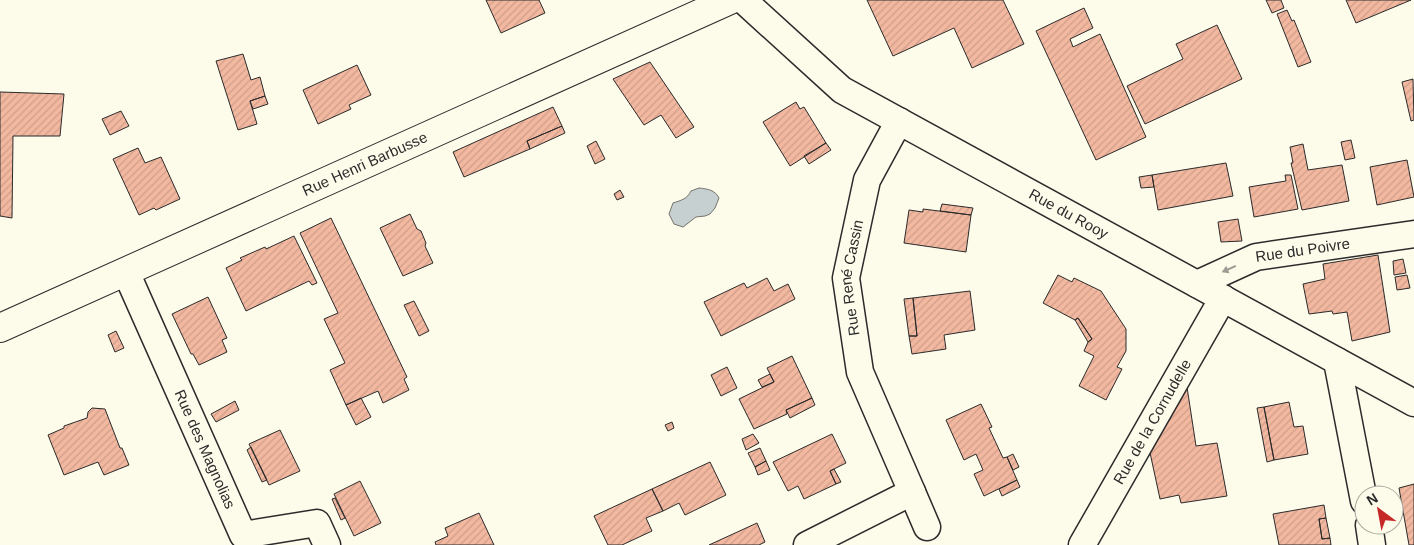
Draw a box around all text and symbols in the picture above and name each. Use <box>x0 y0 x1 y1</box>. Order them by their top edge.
street label: Rue Henri Barbusse <box>300 128 430 199</box>
street label: Rue du Rooy <box>1026 185 1112 242</box>
street label: Rue René Cassin <box>837 218 866 337</box>
street label: Rue du Poivre <box>1254 234 1351 265</box>
one-way arrow <box>1222 265 1236 273</box>
street label: Rue de la Cornudelle <box>1110 356 1194 487</box>
street label: Rue des Magnolias <box>171 387 239 511</box>
north arrow <box>1354 485 1404 535</box>
text: N <box>1364 490 1381 508</box>

